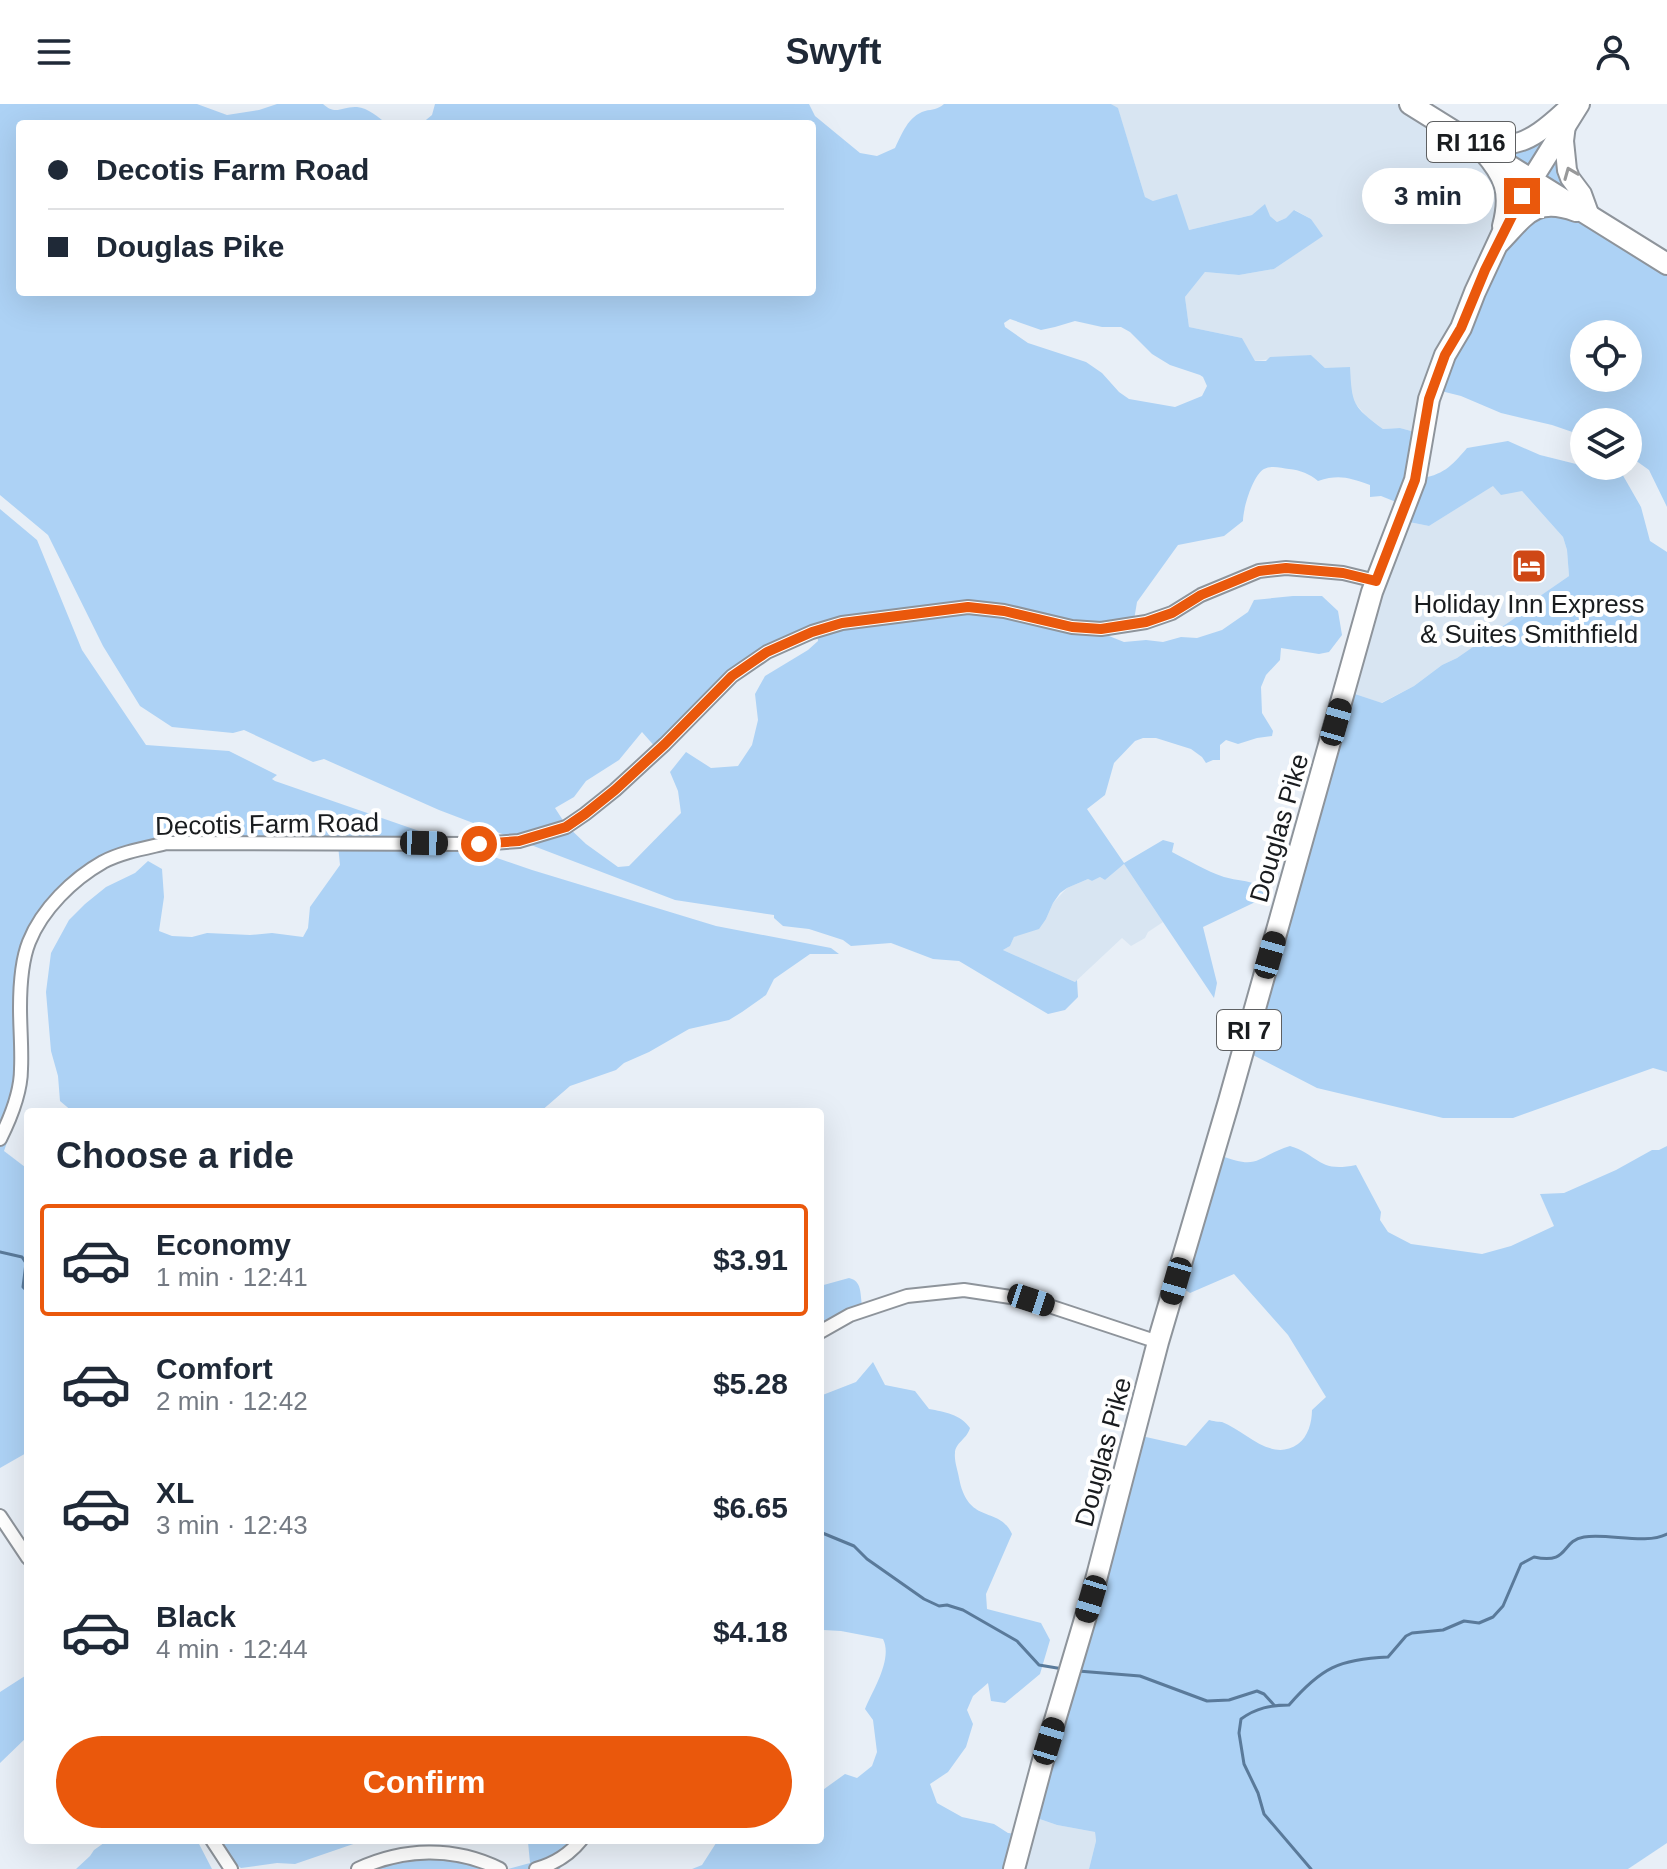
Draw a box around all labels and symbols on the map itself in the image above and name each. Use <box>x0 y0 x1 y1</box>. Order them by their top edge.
road number: RI 116 <box>1427 122 1515 162</box>
one-way arrow <box>1563 166 1580 180</box>
callout: 3 min <box>1362 168 1494 224</box>
route end <box>1504 178 1540 214</box>
hotel icon: Holiday Inn Express & Suites Smithfield <box>1510 547 1548 585</box>
place label: Holiday Inn Express & Suites Smithfield <box>1413 589 1645 649</box>
car <box>1318 696 1354 748</box>
street label: Douglas Pike <box>1243 750 1315 906</box>
street label: Decotis Farm Road <box>155 807 379 841</box>
route start <box>461 826 497 862</box>
car <box>400 831 448 855</box>
car <box>1252 929 1288 981</box>
road number: RI 7 <box>1217 1010 1281 1050</box>
car <box>1158 1255 1194 1307</box>
car <box>1004 1281 1058 1319</box>
street label: Douglas Pike <box>1069 1374 1137 1530</box>
car <box>1073 1573 1109 1625</box>
car <box>1031 1715 1067 1767</box>

